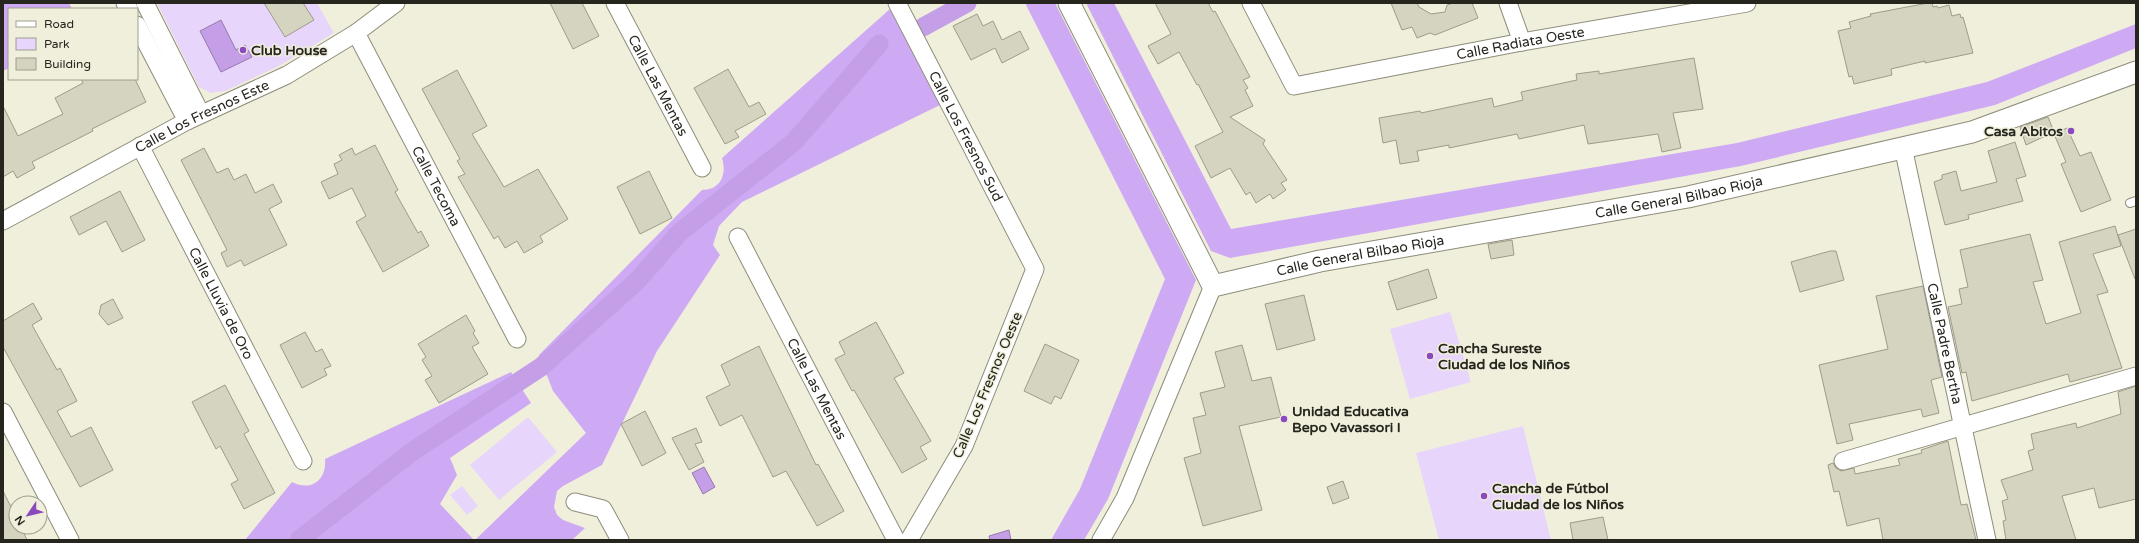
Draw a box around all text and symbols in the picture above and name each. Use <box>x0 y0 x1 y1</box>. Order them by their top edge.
legend <box>8 8 138 80</box>
text: Road <box>44 17 74 31</box>
street label: Calle Radiata Oeste <box>1455 23 1586 63</box>
street label: Calle Las Mentas <box>624 32 692 139</box>
text: Park <box>44 37 70 51</box>
place label: Club House <box>251 42 327 59</box>
marker: Club House <box>238 45 248 55</box>
text: Building <box>44 57 91 71</box>
street label: Calle Los Fresnos Sud <box>925 68 1006 204</box>
street label: Calle Los Fresnos Este <box>132 76 272 157</box>
place label: Casa Abitos <box>1984 123 2063 140</box>
marker: Casa Abitos <box>2066 126 2076 136</box>
street label: Calle Tecoma <box>408 143 464 229</box>
street label: Calle General Bilbao Rioja <box>1594 172 1764 222</box>
street label: Calle General Bilbao Rioja <box>1275 232 1446 280</box>
street label: Calle Lluvia de Oro <box>185 244 257 362</box>
street label: Calle Padre Bertha <box>1923 282 1966 406</box>
street label: Calle Los Fresnos Oeste <box>949 309 1026 461</box>
street label: Calle Las Mentas <box>783 335 850 443</box>
place label: Cancha Sureste Ciudad de los Niños <box>1438 340 1570 373</box>
marker: Cancha Sureste Ciudad de los Niños <box>1425 351 1435 361</box>
place label: Unidad Educativa Bepo Vavassori I <box>1292 403 1409 436</box>
marker: Unidad Educativa Bepo Vavassori I <box>1279 414 1289 424</box>
place label: Cancha de Fútbol Ciudad de los Niños <box>1492 480 1624 513</box>
marker: Cancha de Fútbol Ciudad de los Niños <box>1479 491 1489 501</box>
north arrow <box>8 495 48 535</box>
text: N <box>12 513 28 528</box>

